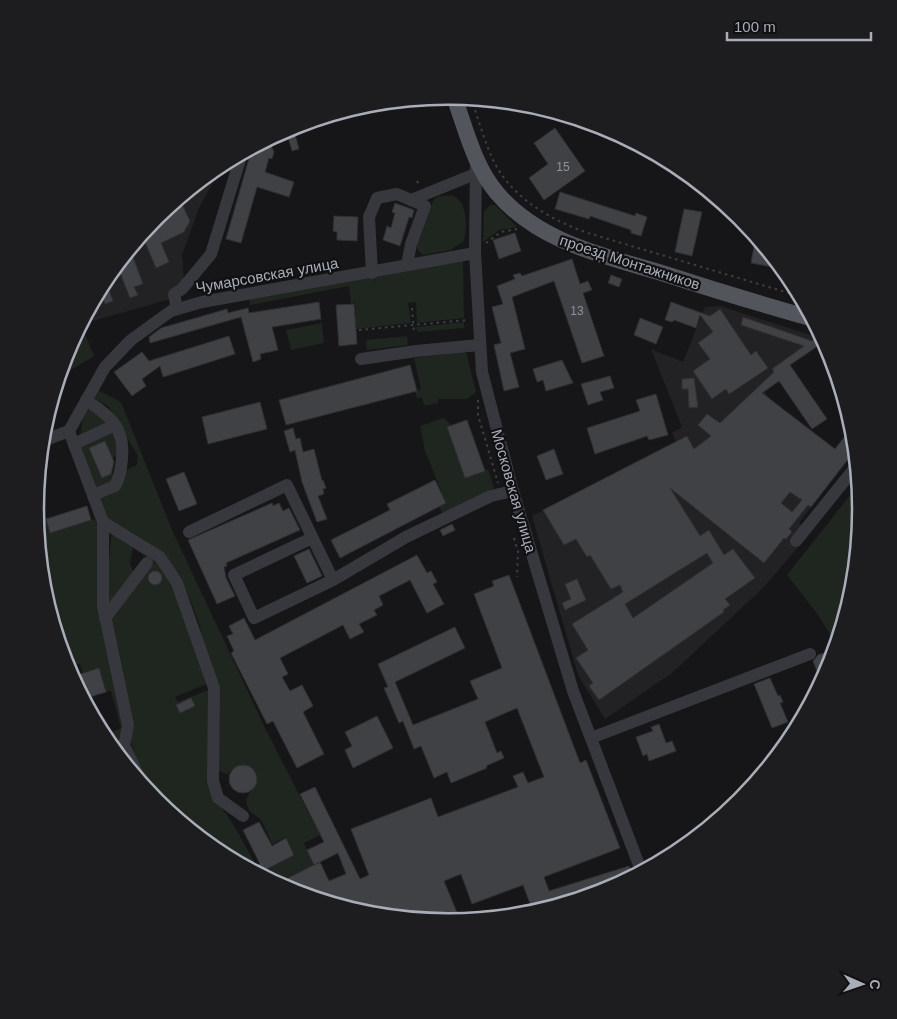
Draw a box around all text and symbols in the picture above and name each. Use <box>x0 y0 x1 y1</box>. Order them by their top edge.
scale bar <box>727 10 871 42</box>
text: 100 m <box>734 18 776 35</box>
house number: 15 <box>556 160 570 174</box>
street label: проезд Монтажников <box>558 231 702 293</box>
street label: Чумарсовская улица <box>194 254 340 296</box>
house number: 13 <box>570 304 584 318</box>
street label: Московская улица <box>488 427 540 555</box>
north arrow <box>837 959 887 1009</box>
text: С <box>867 979 883 990</box>

